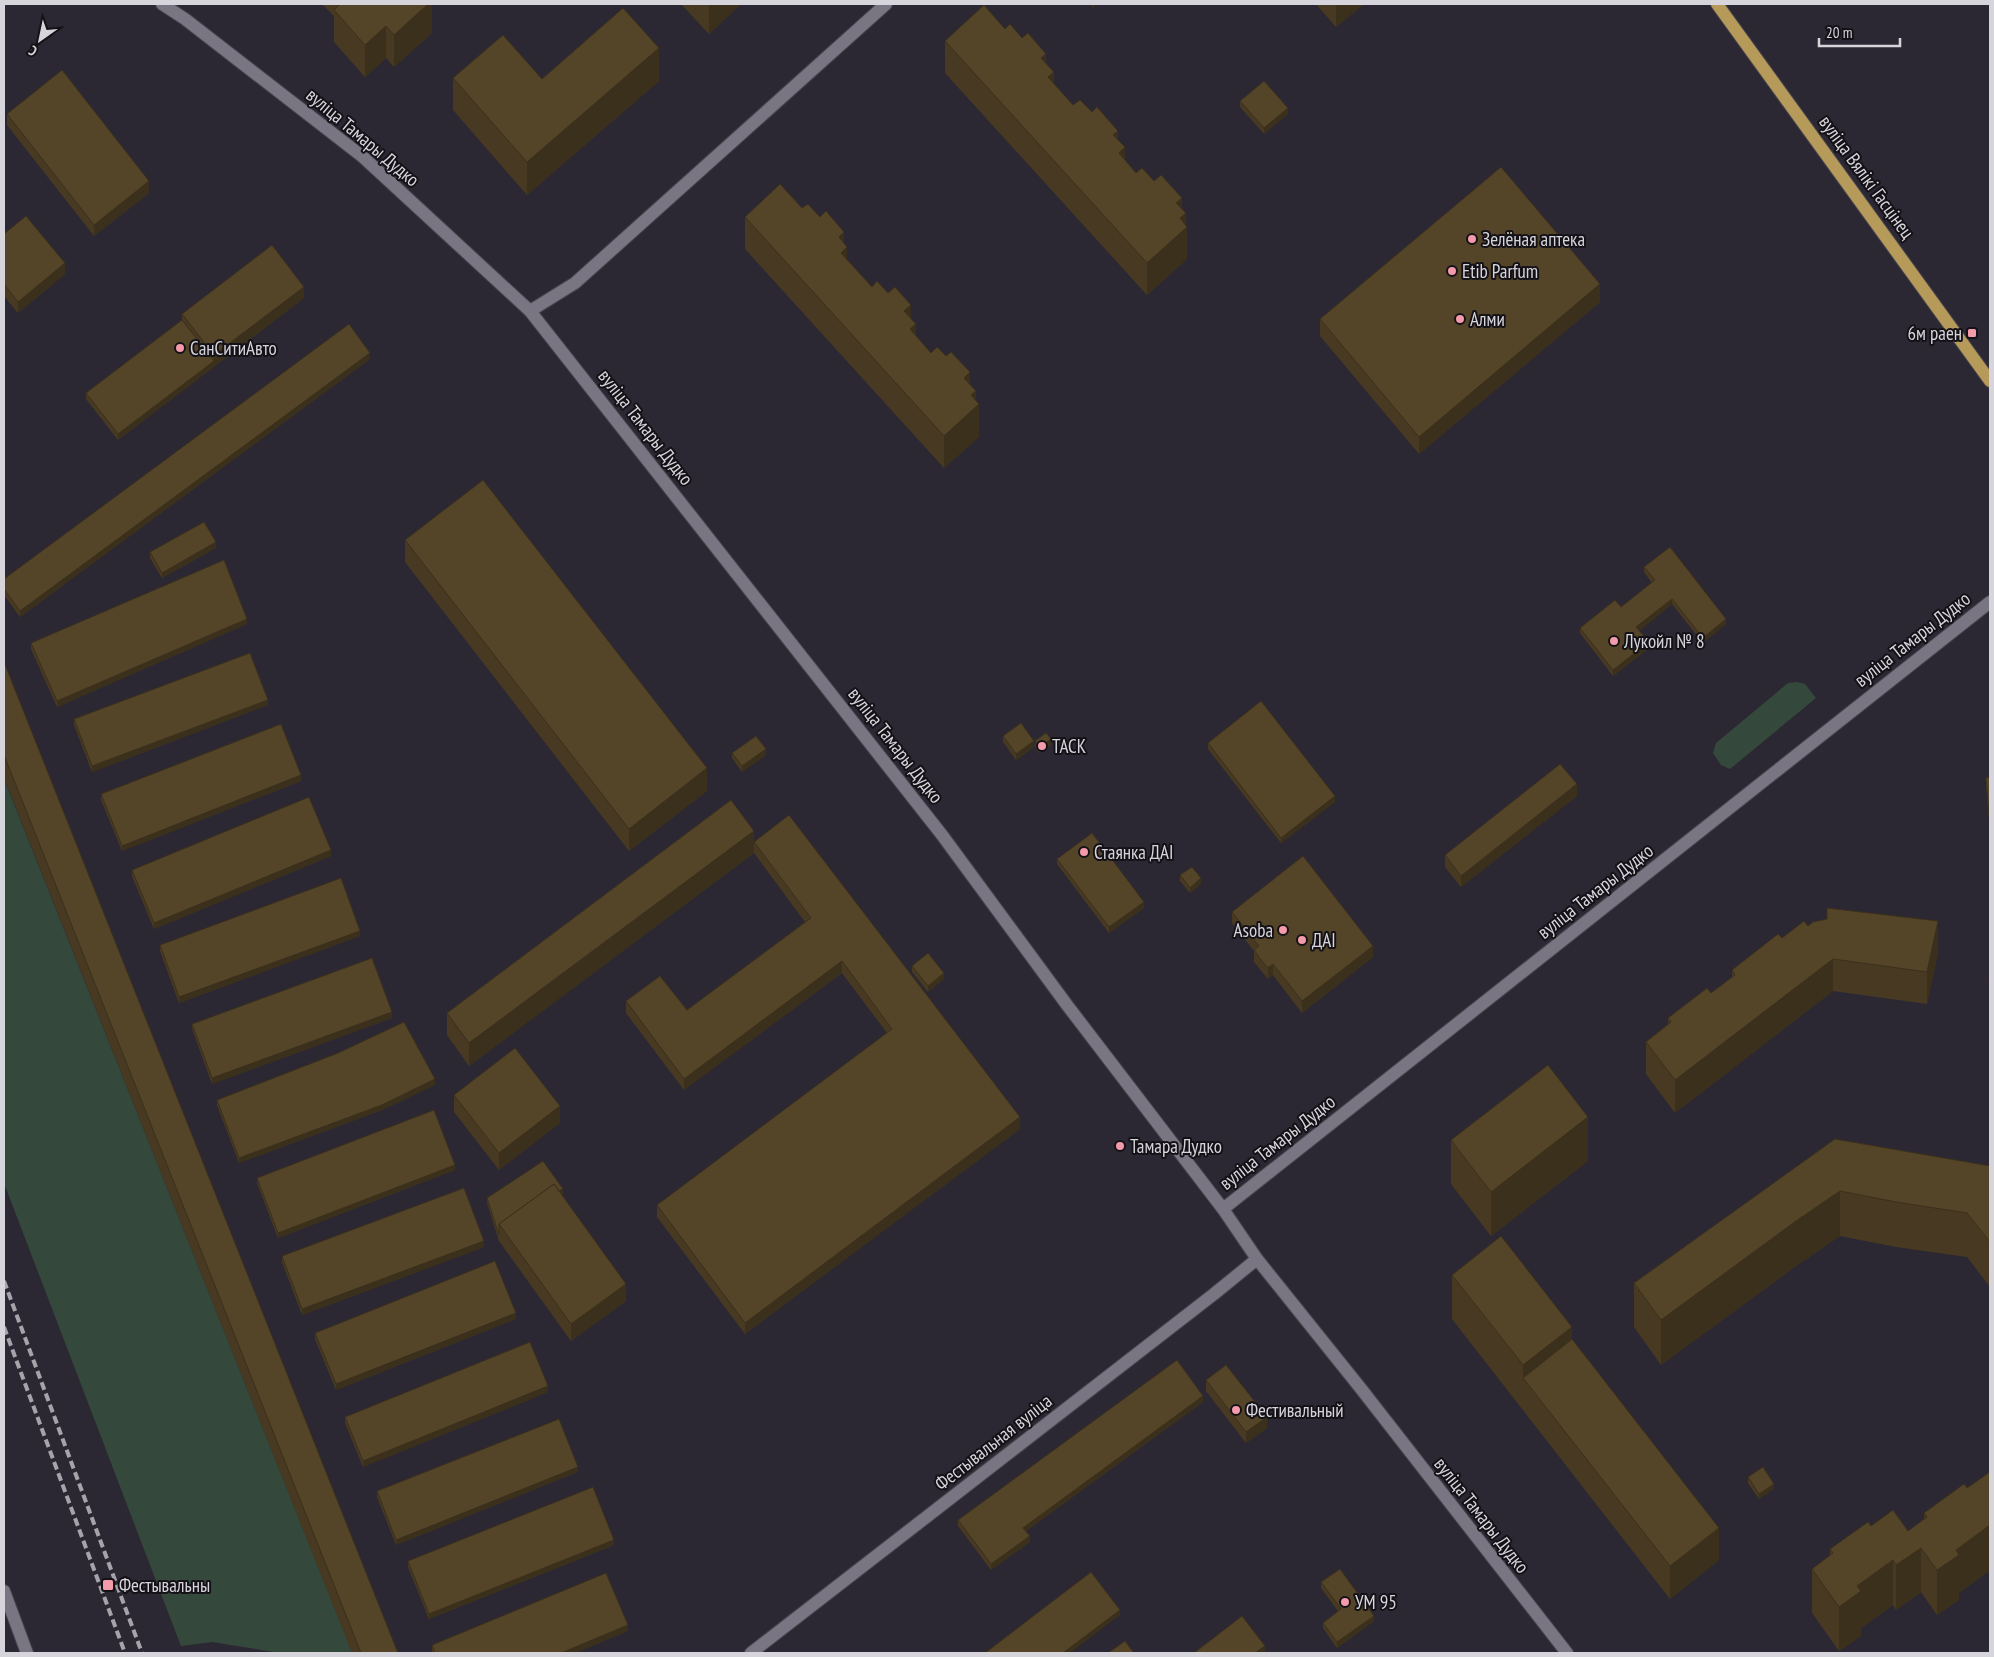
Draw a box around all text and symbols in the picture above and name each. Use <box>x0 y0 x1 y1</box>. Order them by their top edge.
north arrow <box>15 15 65 65</box>
scale bar <box>1819 15 1900 47</box>
text: 20 m <box>1826 23 1852 42</box>
text: С <box>25 41 41 60</box>
street label: вуліца Тамары Дудко <box>301 83 425 191</box>
street label: вуліца Вялікі Гасцінец <box>1814 111 1920 244</box>
place label: Зелёная аптека <box>1482 227 1585 251</box>
marker: Зелёная аптека <box>1466 233 1478 245</box>
place label: Etib Parfum <box>1462 259 1538 283</box>
marker: Etib Parfum <box>1446 265 1458 277</box>
place label: Алми <box>1470 307 1505 331</box>
marker: Алми <box>1454 313 1466 325</box>
place label: 6м раен <box>1908 321 1962 345</box>
marker: 6м раен <box>1966 327 1978 339</box>
place label: СанСитиАвто <box>190 336 277 360</box>
marker: СанСитиАвто <box>174 342 186 354</box>
street label: вуліца Тамары Дудко <box>593 364 699 490</box>
street label: вуліца Тамары Дудко <box>1849 586 1975 692</box>
place label: Лукойл № 8 <box>1623 629 1704 653</box>
marker: Лукойл № 8 <box>1608 635 1620 647</box>
street label: вуліца Тамары Дудко <box>843 682 949 808</box>
place label: ТАСК <box>1052 734 1086 758</box>
marker: ТАСК <box>1036 740 1048 752</box>
street label: вуліца Тамары Дудко <box>1532 838 1658 944</box>
place label: Стаянка ДАІ <box>1094 840 1173 864</box>
marker: Стаянка ДАІ <box>1078 846 1090 858</box>
place label: Asoba <box>1234 918 1273 942</box>
marker: Asoba <box>1277 924 1289 936</box>
place label: ДАІ <box>1312 928 1336 952</box>
marker: ДАІ <box>1296 934 1308 946</box>
street label: вуліца Тамары Дудко <box>1214 1089 1340 1195</box>
place label: Тамара Дудко <box>1130 1134 1222 1158</box>
marker: Тамара Дудко <box>1114 1140 1126 1152</box>
street label: Фестывальная вуліца <box>930 1389 1056 1495</box>
place label: Фестивальный <box>1246 1398 1344 1422</box>
marker: Фестивальный <box>1230 1404 1242 1416</box>
street label: вуліца Тамары Дудко <box>1429 1452 1535 1578</box>
place label: Фестывальны <box>119 1573 210 1597</box>
marker: Фестывальны <box>101 1578 115 1592</box>
place label: УМ 95 <box>1355 1590 1397 1614</box>
marker: УМ 95 <box>1339 1596 1351 1608</box>

